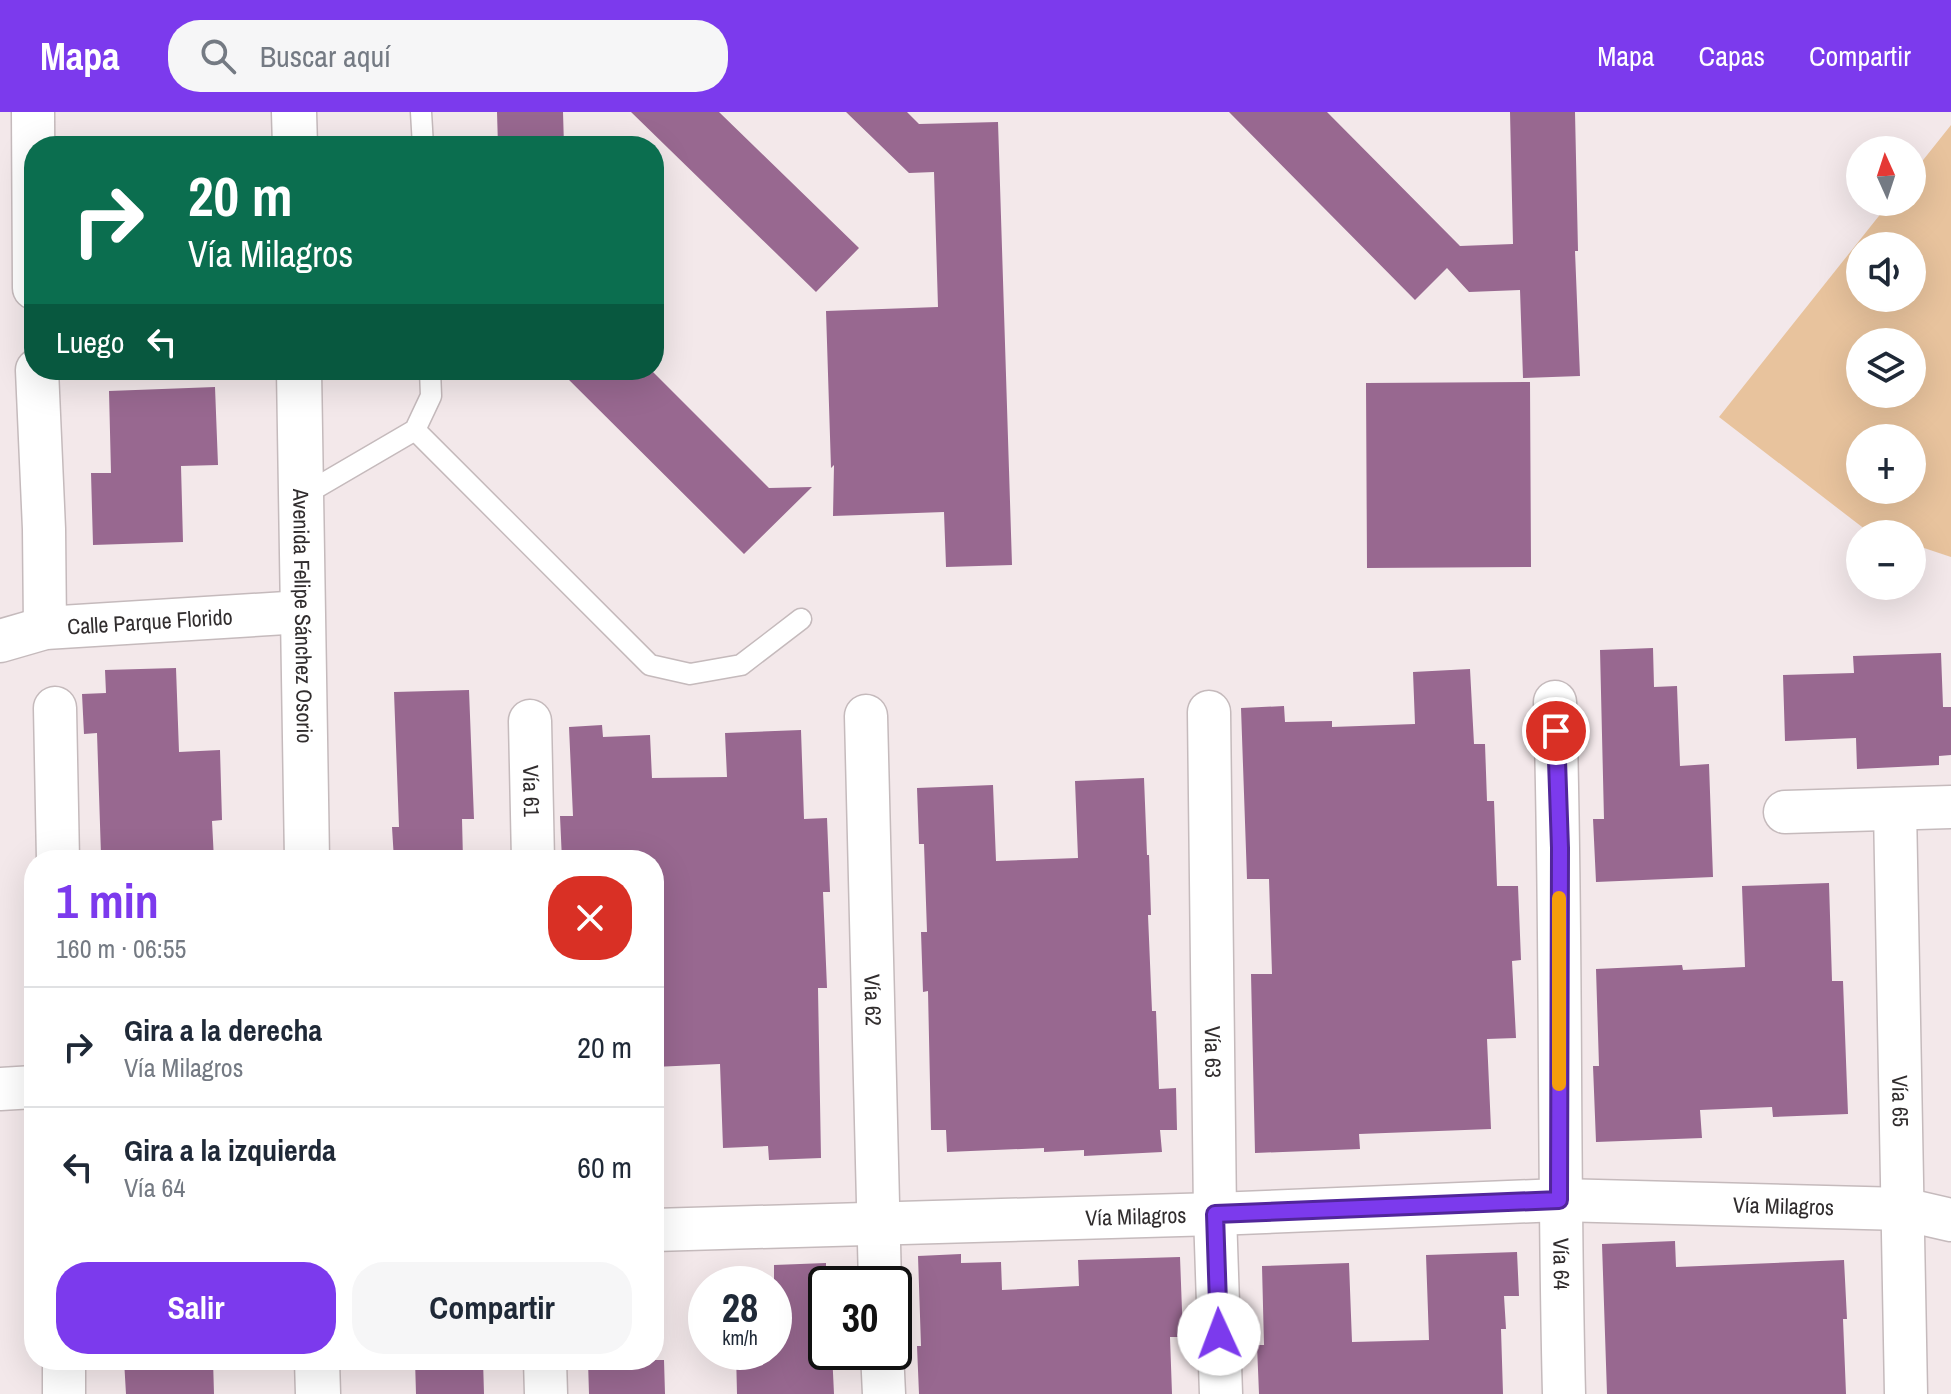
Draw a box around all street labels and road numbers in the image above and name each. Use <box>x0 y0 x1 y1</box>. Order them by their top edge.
street label: Avenida Felipe Sánchez Osorio <box>286 487 320 744</box>
street label: Calle Parque Florido <box>66 601 234 642</box>
street label: Vía 61 <box>516 765 547 817</box>
street label: Vía 62 <box>857 974 889 1026</box>
street label: Vía 63 <box>1198 1026 1228 1078</box>
street label: Vía 65 <box>1885 1075 1916 1127</box>
street label: Vía Milagros <box>1732 1190 1834 1222</box>
street label: Vía Milagros <box>1085 1200 1187 1233</box>
street label: Vía 64 <box>1546 1238 1577 1290</box>

